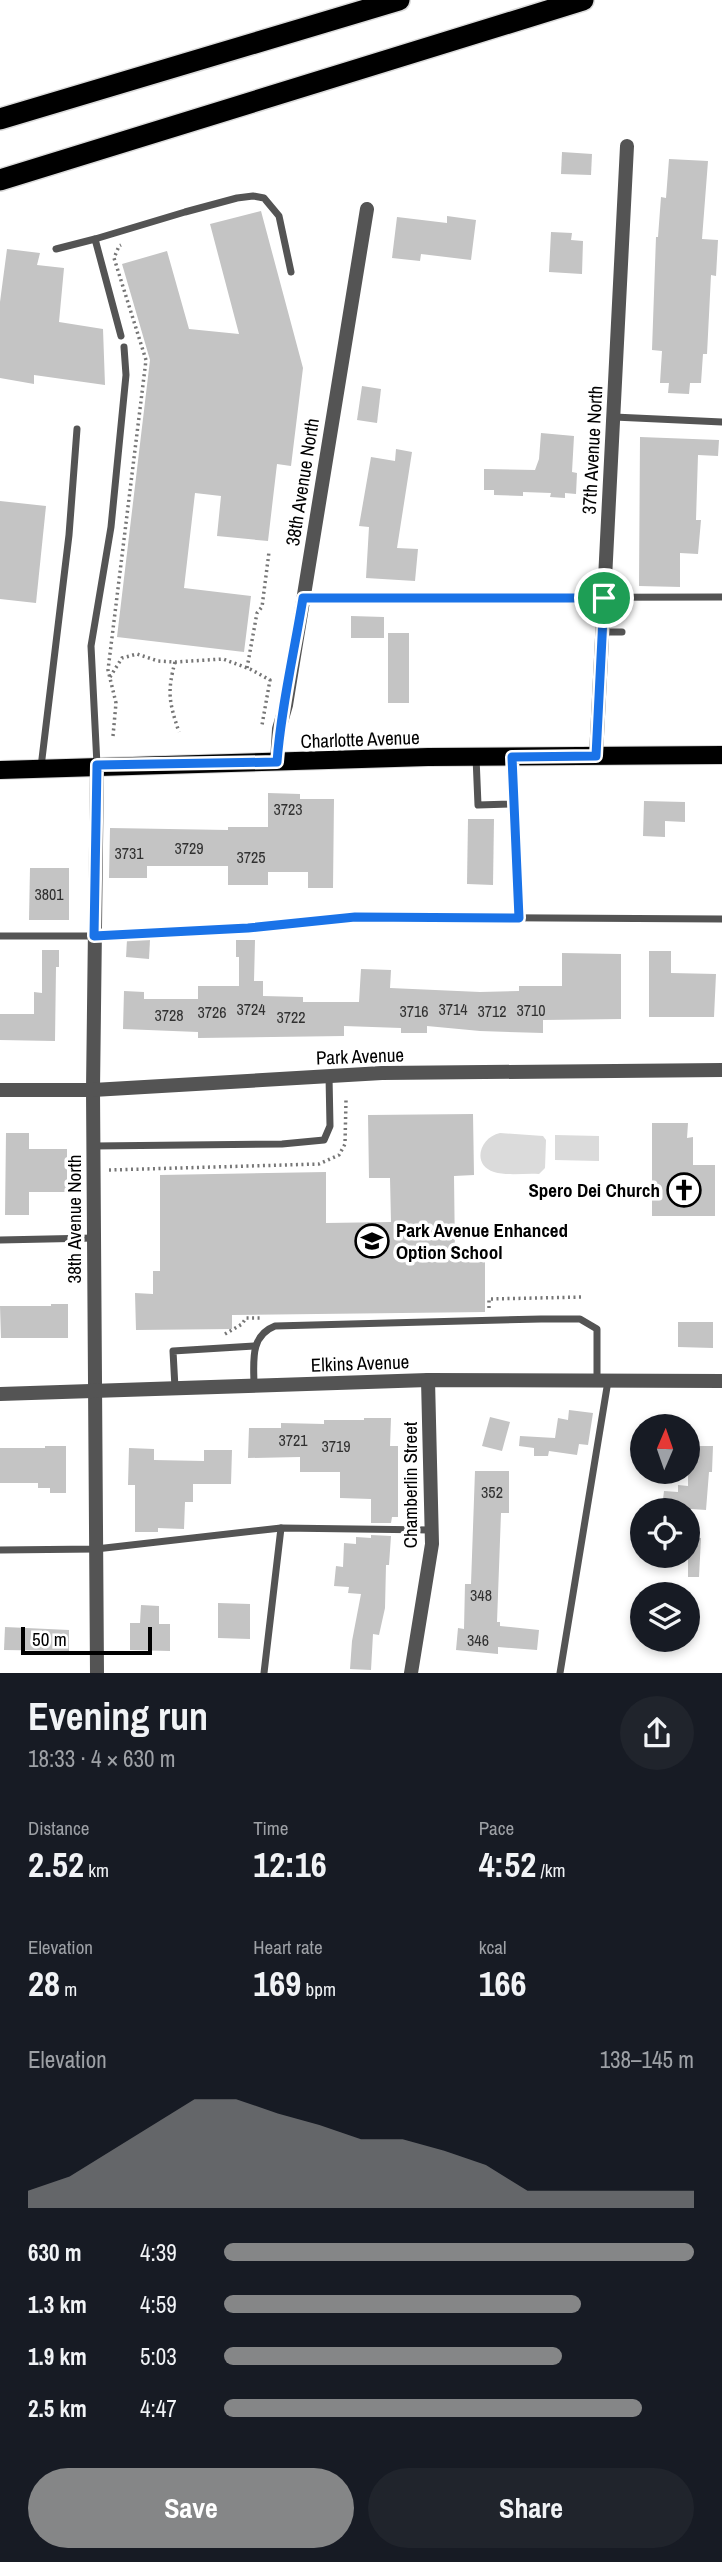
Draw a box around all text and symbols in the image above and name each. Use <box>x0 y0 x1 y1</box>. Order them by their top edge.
street label: 37th Avenue North <box>576 385 608 515</box>
street label: 38th Avenue North <box>279 416 325 548</box>
pin <box>574 568 634 628</box>
icon: arrive <box>585 579 623 617</box>
street label: Charlotte Avenue <box>300 724 420 754</box>
house number: 3723 <box>273 798 303 820</box>
house number: 3729 <box>174 837 204 859</box>
house number: 3731 <box>114 842 144 864</box>
house number: 3725 <box>236 846 266 868</box>
house number: 3801 <box>34 883 64 905</box>
house number: 3724 <box>236 998 266 1020</box>
house number: 3714 <box>438 998 468 1020</box>
house number: 3710 <box>516 999 546 1021</box>
house number: 3716 <box>399 1000 429 1022</box>
house number: 3712 <box>477 1000 507 1022</box>
house number: 3726 <box>197 1001 227 1023</box>
house number: 3728 <box>154 1004 184 1026</box>
house number: 3722 <box>276 1006 306 1028</box>
street label: Park Avenue <box>316 1041 404 1071</box>
street label: 38th Avenue North <box>61 1155 87 1283</box>
church icon: Spero Dei Church <box>665 1171 703 1209</box>
place label: Spero Dei Church <box>528 1177 660 1203</box>
place label: Park Avenue Enhanced Option School <box>396 1217 568 1265</box>
school or university icon: Park Avenue Enhanced Option School <box>353 1222 391 1260</box>
street label: Elkins Avenue <box>310 1348 410 1378</box>
north arrow <box>630 1414 700 1484</box>
map controls <box>630 1414 700 1652</box>
street label: Chamberlin Street <box>397 1421 423 1548</box>
house number: 3721 <box>278 1429 308 1451</box>
house number: 3719 <box>321 1435 351 1457</box>
house number: 352 <box>481 1481 503 1503</box>
button: locate <box>630 1498 700 1568</box>
button: layers <box>630 1582 700 1652</box>
house number: 348 <box>470 1584 492 1606</box>
scale bar <box>21 1624 152 1656</box>
text: 50 m <box>32 1626 67 1652</box>
house number: 346 <box>467 1629 489 1651</box>
text: Evening run <box>28 1691 208 1742</box>
button: share <box>620 1696 694 1770</box>
text: 18:33 · 4 × 630 m <box>28 1743 175 1774</box>
text: Distance <box>28 1815 89 1841</box>
text: Time <box>253 1815 288 1841</box>
text: Pace <box>479 1815 514 1841</box>
text: 2.52 <box>28 1841 84 1888</box>
text: 12:16 <box>253 1841 327 1888</box>
text: 4:52 <box>479 1841 536 1888</box>
text: km <box>84 1857 109 1883</box>
text: /km <box>536 1857 566 1883</box>
text: Elevation <box>28 1934 93 1960</box>
text: Heart rate <box>253 1934 323 1960</box>
text: kcal <box>479 1934 506 1960</box>
text: 28 <box>28 1960 60 2007</box>
text: 169 <box>253 1960 301 2007</box>
text: 166 <box>479 1960 527 2007</box>
text: m <box>60 1976 77 2002</box>
text: bpm <box>301 1976 336 2002</box>
text: Elevation <box>28 2044 107 2075</box>
text: 138–145 m <box>600 2044 694 2075</box>
text: 630 m <box>28 2237 81 2268</box>
text: 4:39 <box>140 2237 177 2268</box>
text: 1.3 km <box>28 2289 87 2320</box>
text: 4:59 <box>140 2289 177 2320</box>
text: 1.9 km <box>28 2341 87 2372</box>
text: 5:03 <box>140 2341 177 2372</box>
text: 2.5 km <box>28 2393 87 2424</box>
text: 4:47 <box>140 2393 177 2424</box>
button: Save <box>28 2468 354 2548</box>
button: Share <box>368 2468 694 2548</box>

